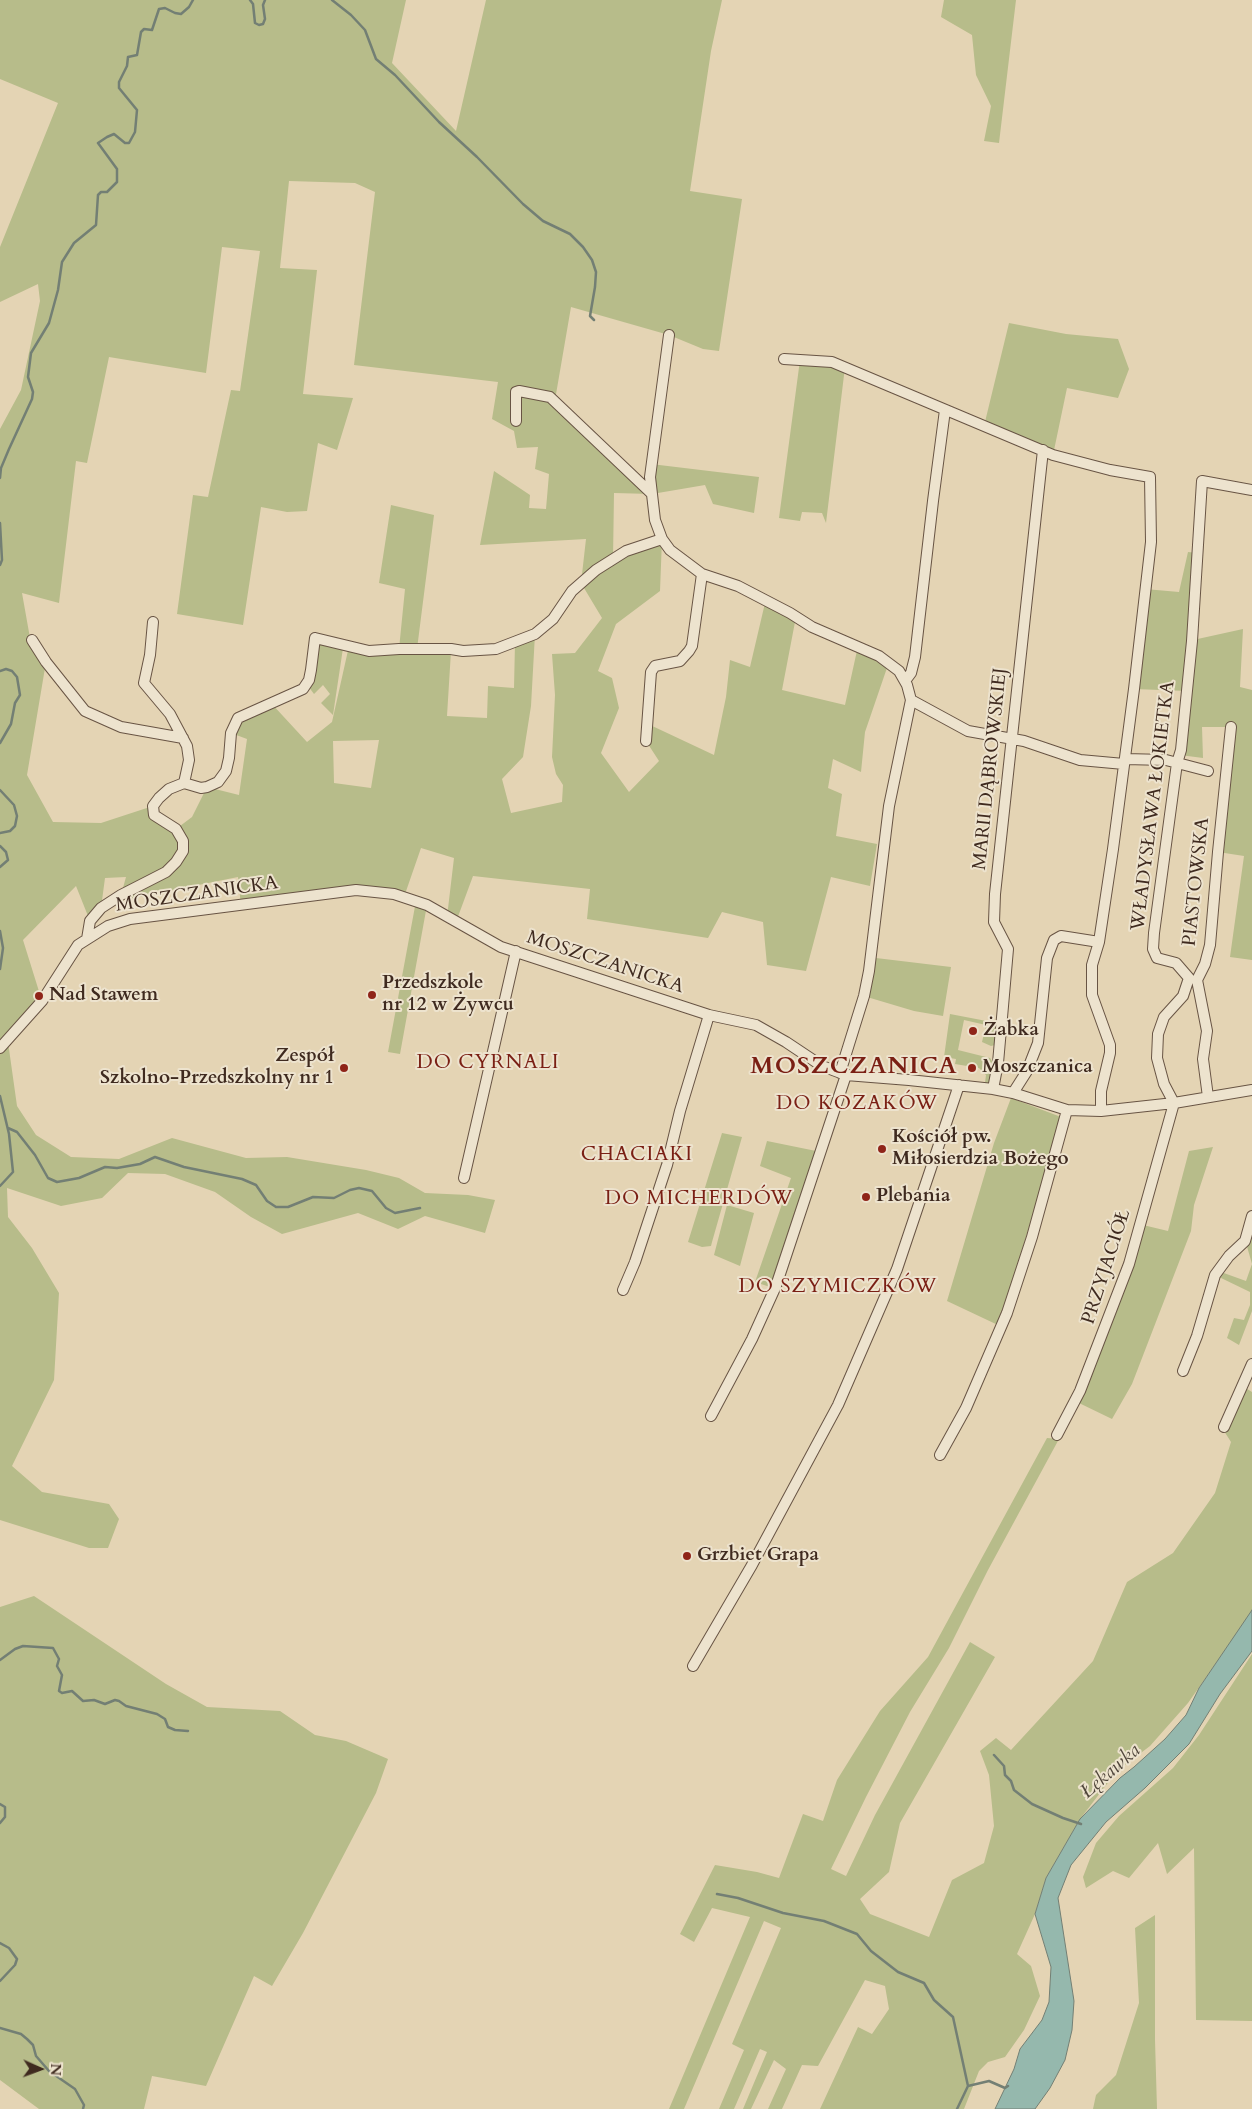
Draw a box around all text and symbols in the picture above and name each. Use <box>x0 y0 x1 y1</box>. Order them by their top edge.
street label: MARII DĄBROWSKIEJ <box>969 667 1013 871</box>
street label: WŁADYSŁAWA ŁOKIETKA <box>1127 680 1181 932</box>
street label: PIASTOWSKA <box>1179 817 1215 947</box>
street label: MOSZCZANICKA <box>114 872 280 918</box>
street label: MOSZCZANICKA <box>524 927 686 999</box>
place label: Przedszkole nr 12 w Żywcu <box>382 973 514 1017</box>
place label: Nad Stawem <box>49 985 158 1007</box>
marker: Przedszkole nr 12 w Żywcu <box>366 989 378 1001</box>
marker: Nad Stawem <box>33 990 45 1002</box>
place label: Żabka <box>983 1020 1039 1042</box>
marker: Żabka <box>967 1025 979 1037</box>
place label: Zespół Szkolno-Przedszkolny nr 1 <box>100 1046 334 1090</box>
district label: DO CYRNALI <box>415 1051 561 1075</box>
district label: MOSZCZANICA <box>749 1053 959 1081</box>
place label: Moszczanica <box>982 1057 1093 1079</box>
marker: Zespół Szkolno-Przedszkolny nr 1 <box>338 1062 350 1074</box>
marker: Moszczanica <box>966 1062 978 1074</box>
district label: DO KOZAKÓW <box>775 1092 939 1116</box>
place label: Kościół pw. Miłosierdzia Bożego <box>892 1127 1069 1171</box>
district label: CHACIAKI <box>580 1143 694 1167</box>
marker: Kościół pw. Miłosierdzia Bożego <box>876 1143 888 1155</box>
place label: Plebania <box>876 1186 950 1208</box>
district label: DO MICHERDÓW <box>603 1187 795 1211</box>
marker: Plebania <box>860 1191 872 1203</box>
street label: PRZYJACIÓŁ <box>1078 1207 1136 1327</box>
district label: DO SZYMICZKÓW <box>737 1275 939 1299</box>
place label: Grzbiet Grapa <box>697 1545 819 1567</box>
marker: Grzbiet Grapa <box>681 1550 693 1562</box>
water label: Łękawka <box>1076 1739 1146 1805</box>
north arrow <box>15 2044 65 2094</box>
text: N <box>46 2063 65 2076</box>

